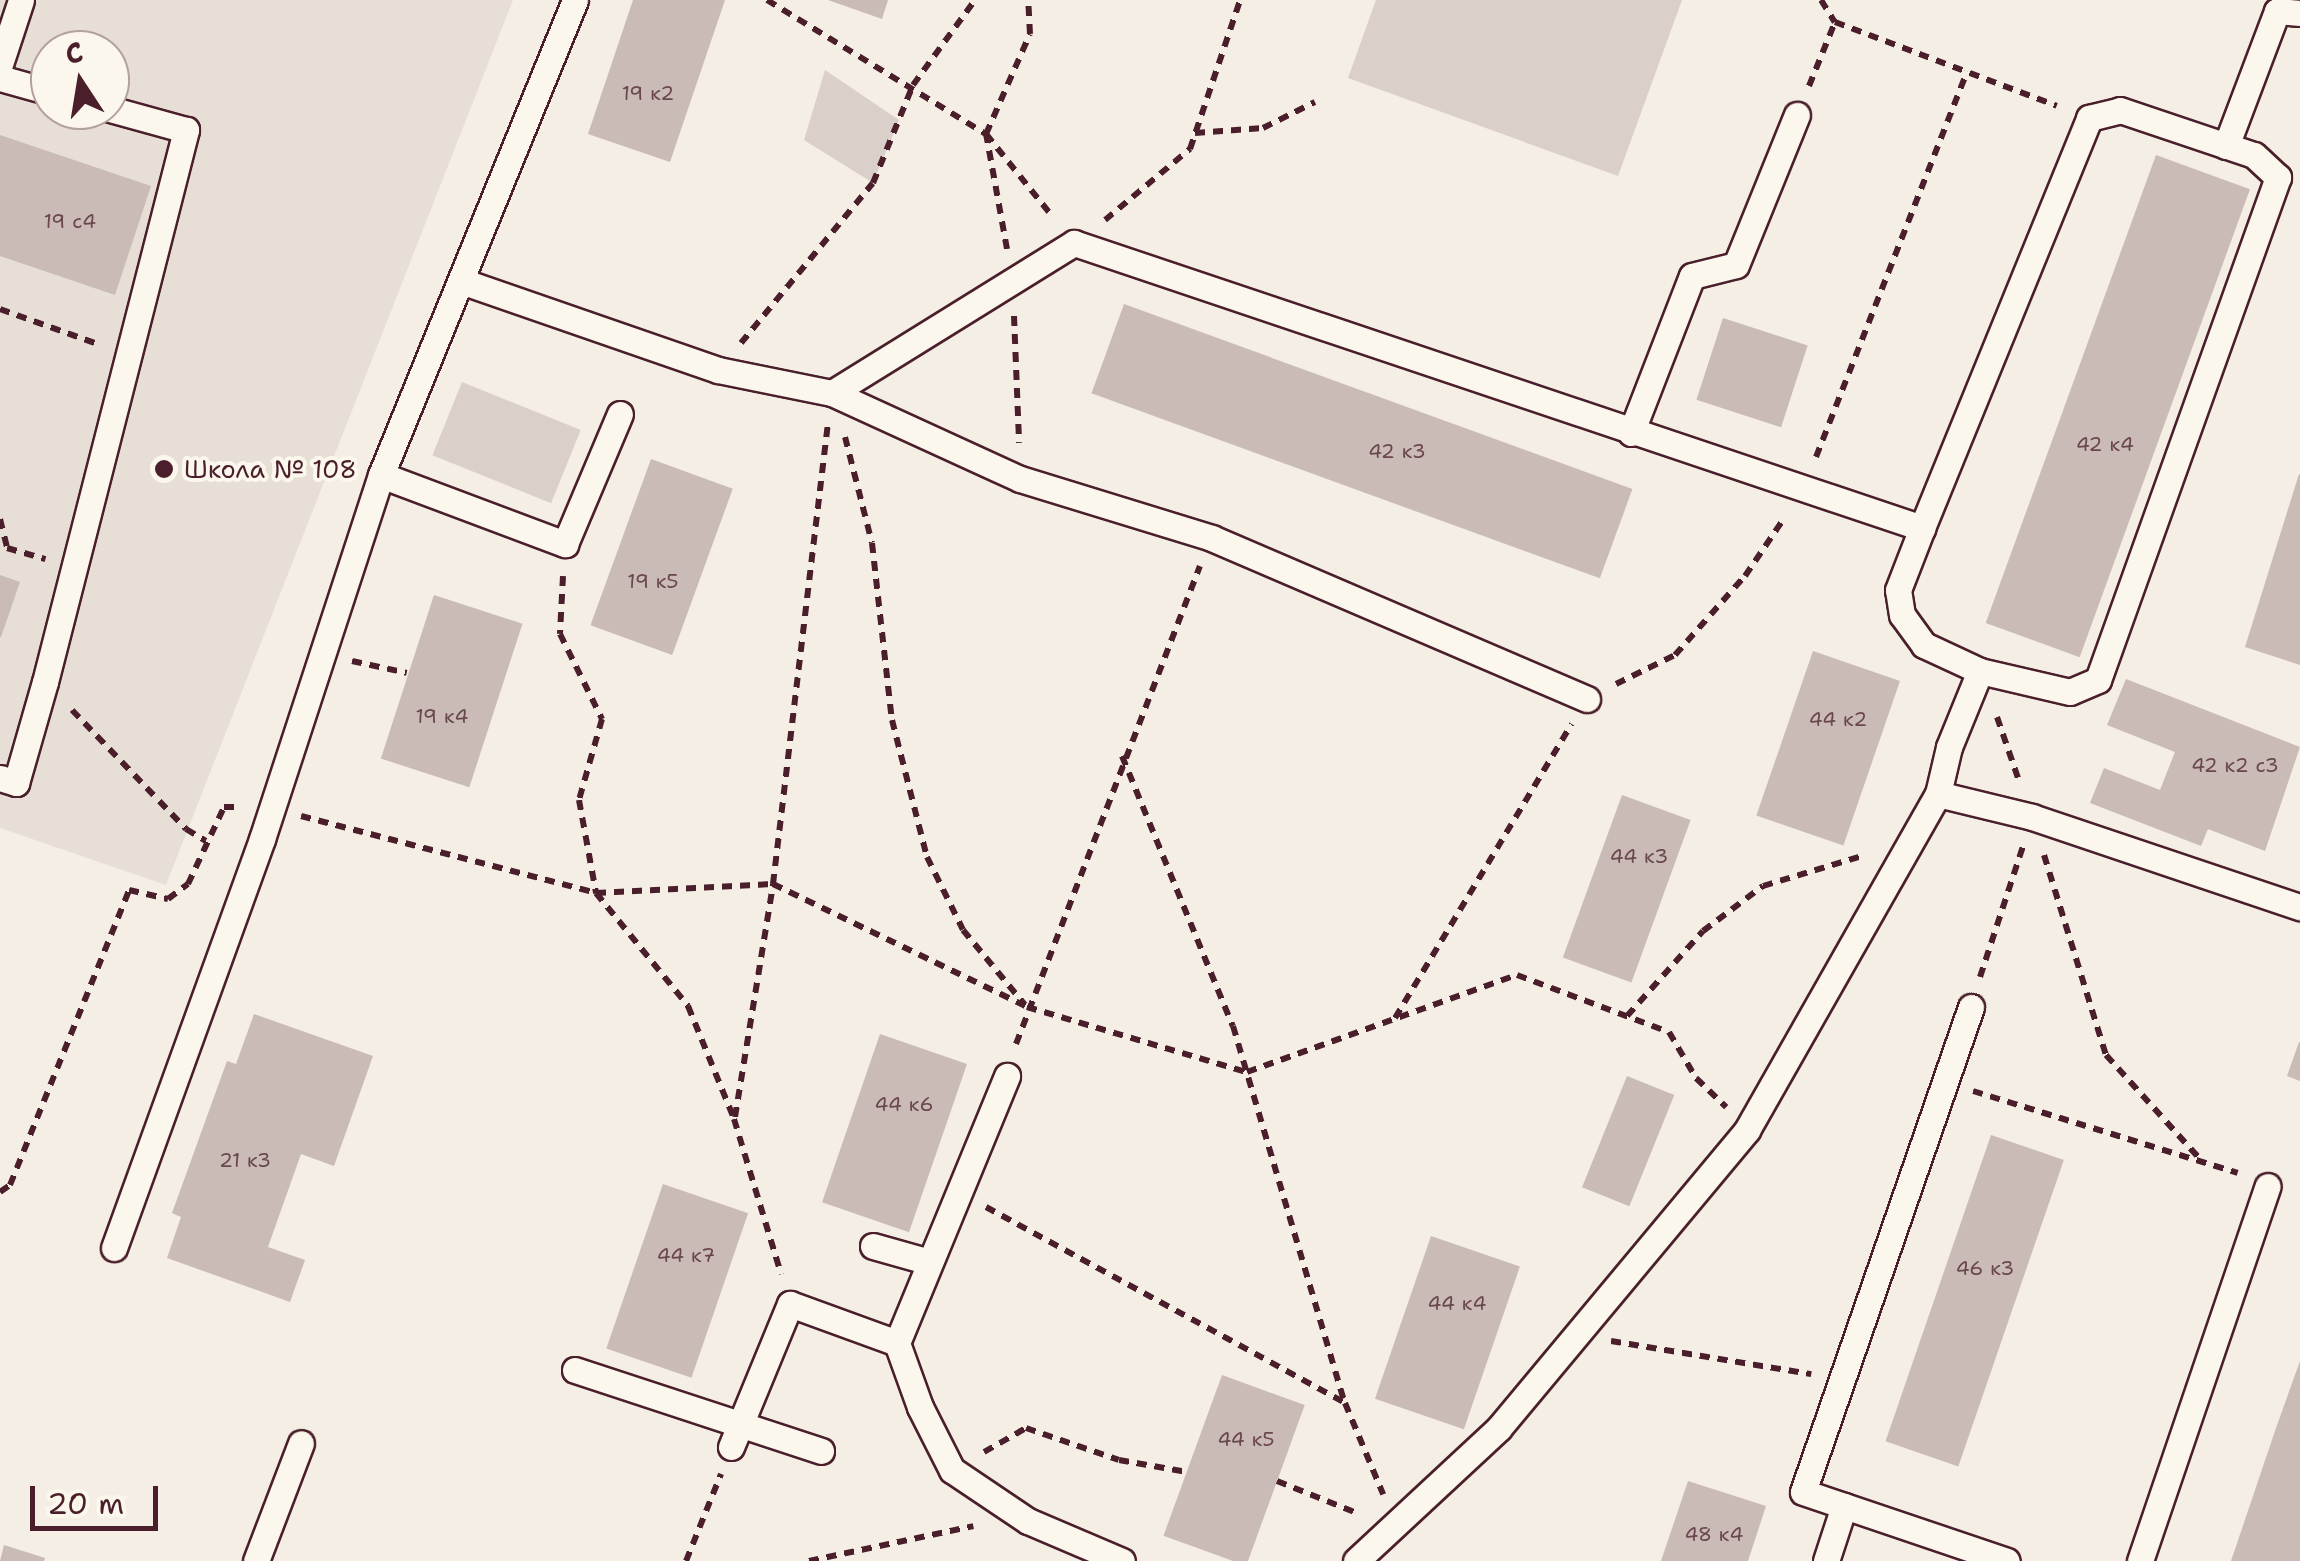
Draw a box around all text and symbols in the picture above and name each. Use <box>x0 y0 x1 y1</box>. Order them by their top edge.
north arrow <box>30 30 130 130</box>
text: С <box>62 32 87 73</box>
house number: 19 к2 <box>622 81 674 105</box>
house number: 19 с4 <box>44 209 96 233</box>
house number: 42 к4 <box>2076 432 2134 456</box>
house number: 42 к3 <box>1368 439 1426 463</box>
place label: Школа № 108 <box>184 454 357 484</box>
marker: Школа № 108 <box>153 458 175 480</box>
house number: 19 к5 <box>627 569 679 593</box>
house number: 19 к4 <box>415 704 469 728</box>
house number: 44 к2 <box>1809 707 1867 731</box>
house number: 42 к2 с3 <box>2191 753 2279 777</box>
house number: 44 к3 <box>1610 844 1668 868</box>
house number: 44 к6 <box>875 1092 933 1116</box>
house number: 21 к3 <box>219 1148 271 1172</box>
house number: 44 к7 <box>657 1243 715 1267</box>
house number: 46 к3 <box>1956 1256 2014 1280</box>
house number: 44 к4 <box>1428 1291 1486 1315</box>
house number: 44 к5 <box>1217 1427 1275 1451</box>
scale bar <box>35 1466 162 1528</box>
text: 20 m <box>47 1483 124 1524</box>
house number: 48 к4 <box>1685 1522 1743 1546</box>

